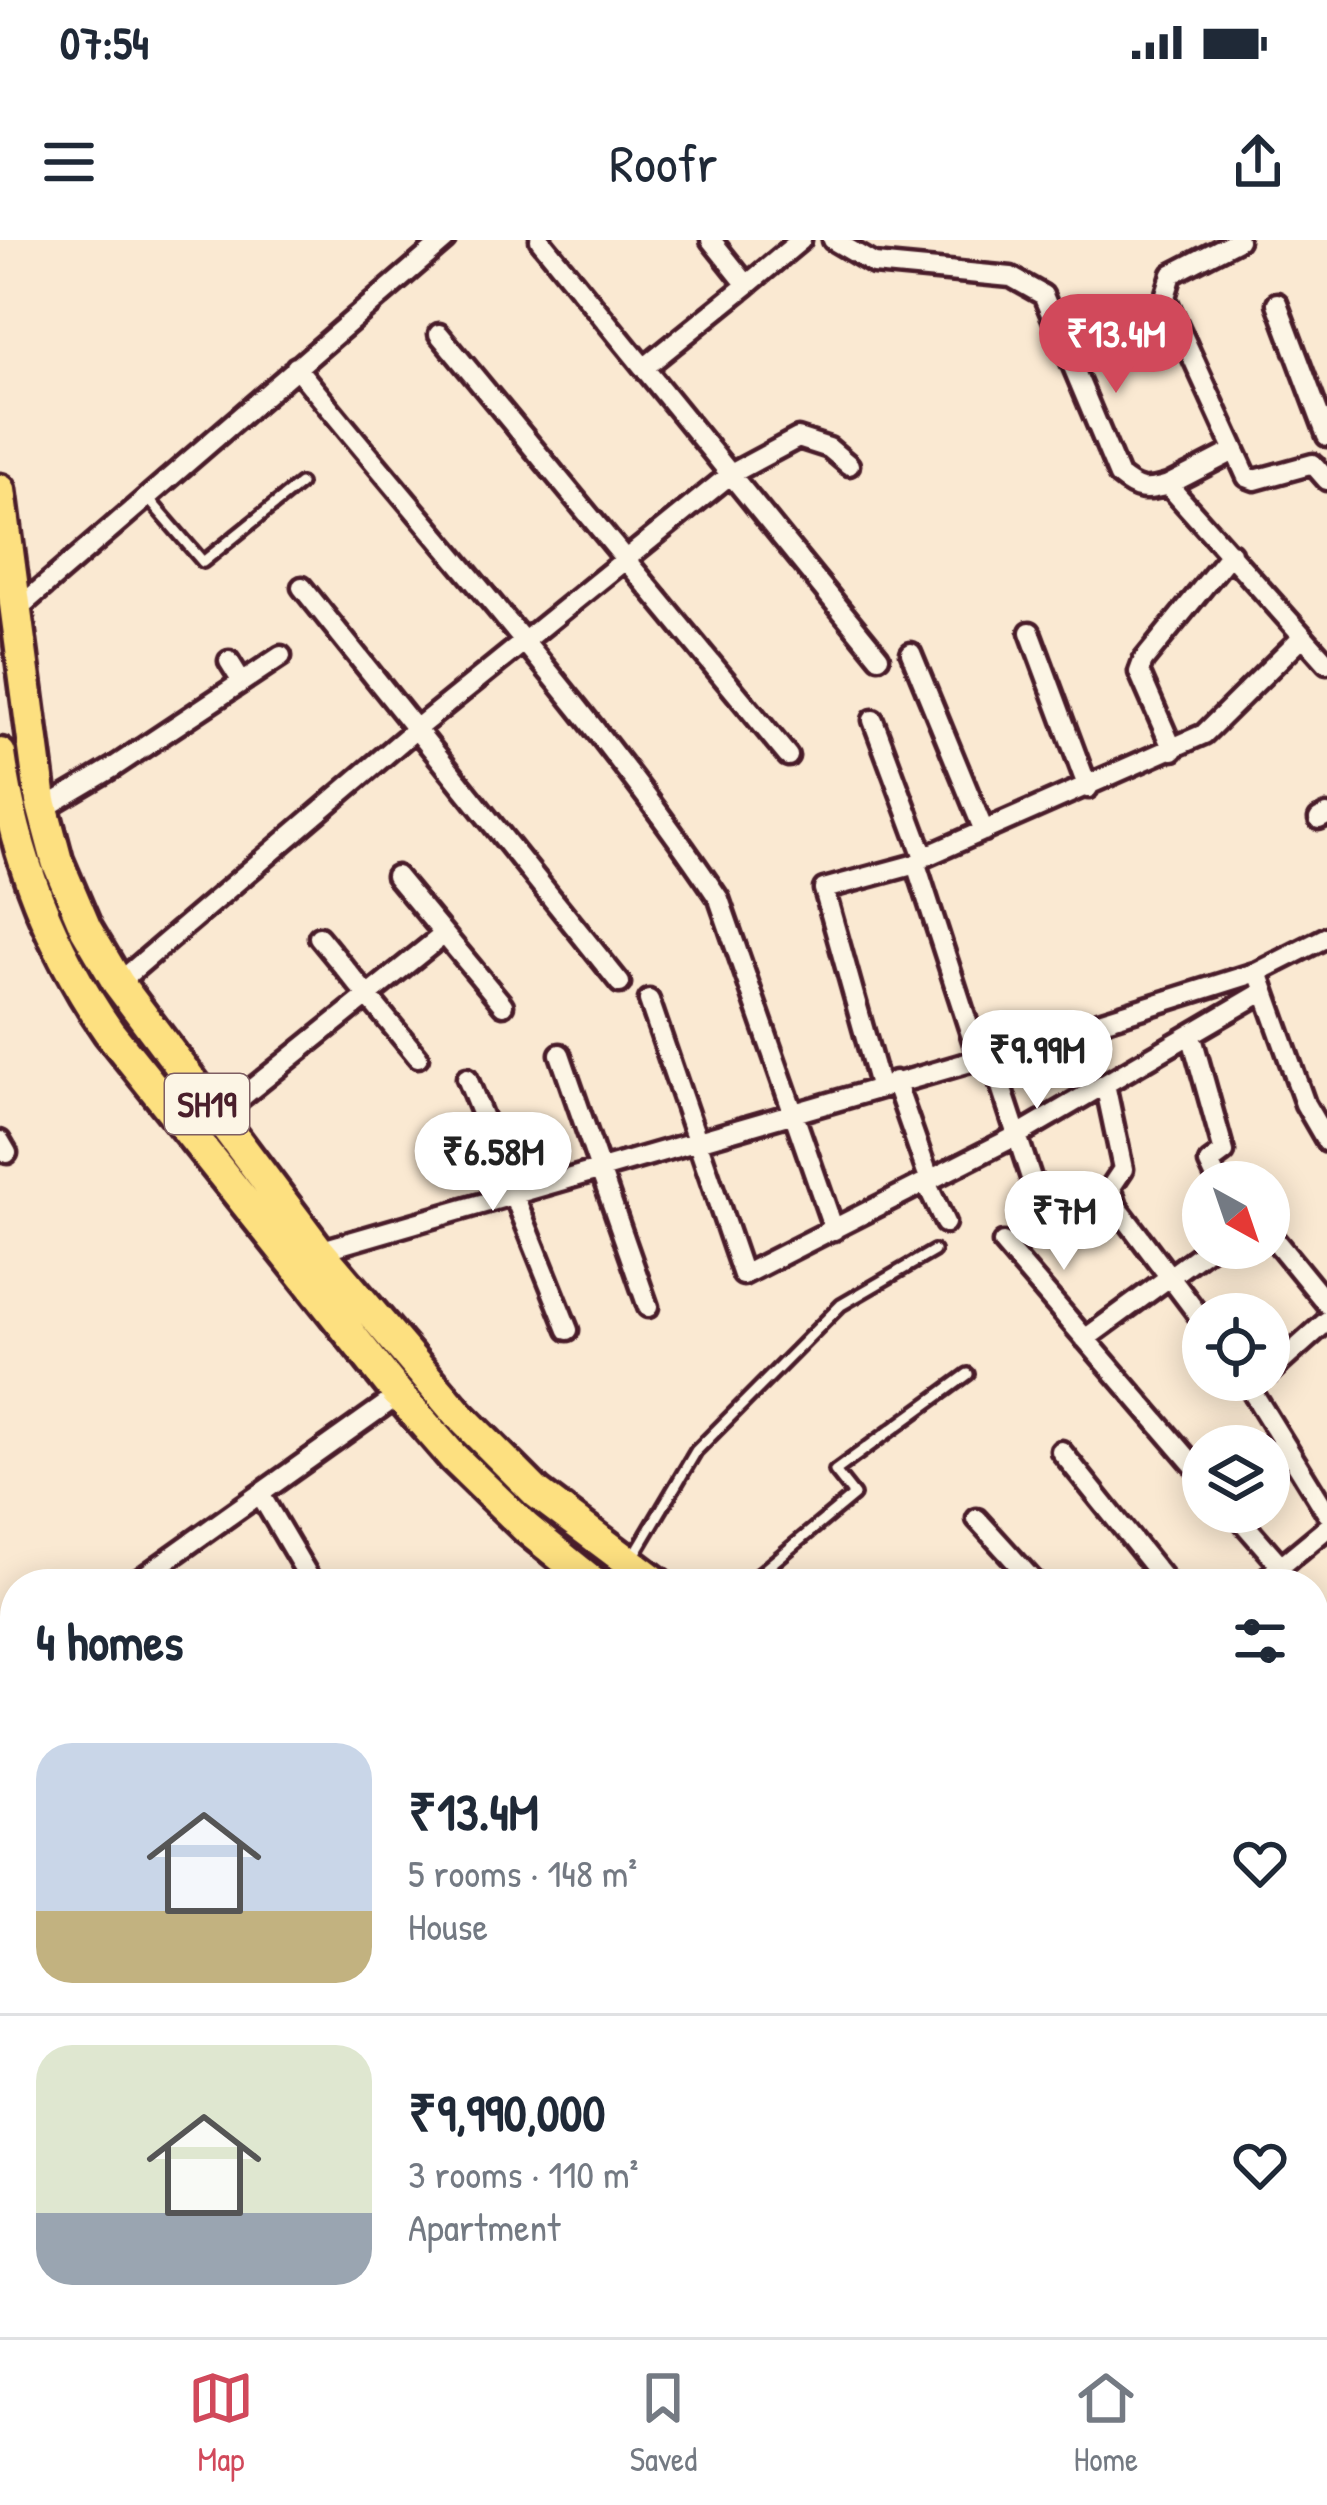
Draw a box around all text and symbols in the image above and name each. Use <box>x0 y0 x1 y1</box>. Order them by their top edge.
text: 07:54 <box>60 12 149 73</box>
text: Roofr <box>609 126 718 199</box>
icon: menu <box>36 129 102 195</box>
icon: share <box>1225 129 1291 195</box>
pin: ₹13.4M <box>1018 294 1214 396</box>
text: ₹13.4M <box>1066 306 1166 359</box>
pin: ₹9.99M <box>939 1010 1135 1112</box>
text: ₹9.99M <box>989 1022 1085 1075</box>
road number: SH19 <box>165 1074 249 1134</box>
pin: ₹6.58M <box>395 1112 591 1214</box>
text: ₹6.58M <box>442 1124 544 1177</box>
north arrow <box>1182 1161 1290 1269</box>
map controls <box>1182 1161 1290 1533</box>
pin: ₹7M <box>1006 1171 1122 1273</box>
text: ₹7M <box>1032 1183 1096 1236</box>
button: locate <box>1182 1293 1290 1401</box>
button: layers <box>1182 1425 1290 1533</box>
text: 4 homes <box>36 1607 183 1676</box>
icon: filters <box>1227 1608 1293 1674</box>
text: ₹13.4M <box>408 1777 539 1846</box>
icon: home <box>132 1791 276 1935</box>
icon: heart <box>1227 1830 1293 1896</box>
text: 5 rooms · 148 m² <box>408 1846 637 1899</box>
text: House <box>408 1899 488 1952</box>
text: ₹9,990,000 <box>408 2078 605 2147</box>
icon: home <box>132 2093 276 2237</box>
icon: heart <box>1227 2132 1293 2198</box>
text: 3 rooms · 110 m² <box>408 2147 638 2200</box>
text: Apartment <box>408 2200 561 2253</box>
tab: Map <box>188 2365 254 2481</box>
tab: Saved <box>630 2365 697 2481</box>
tab: Home <box>1073 2365 1139 2481</box>

